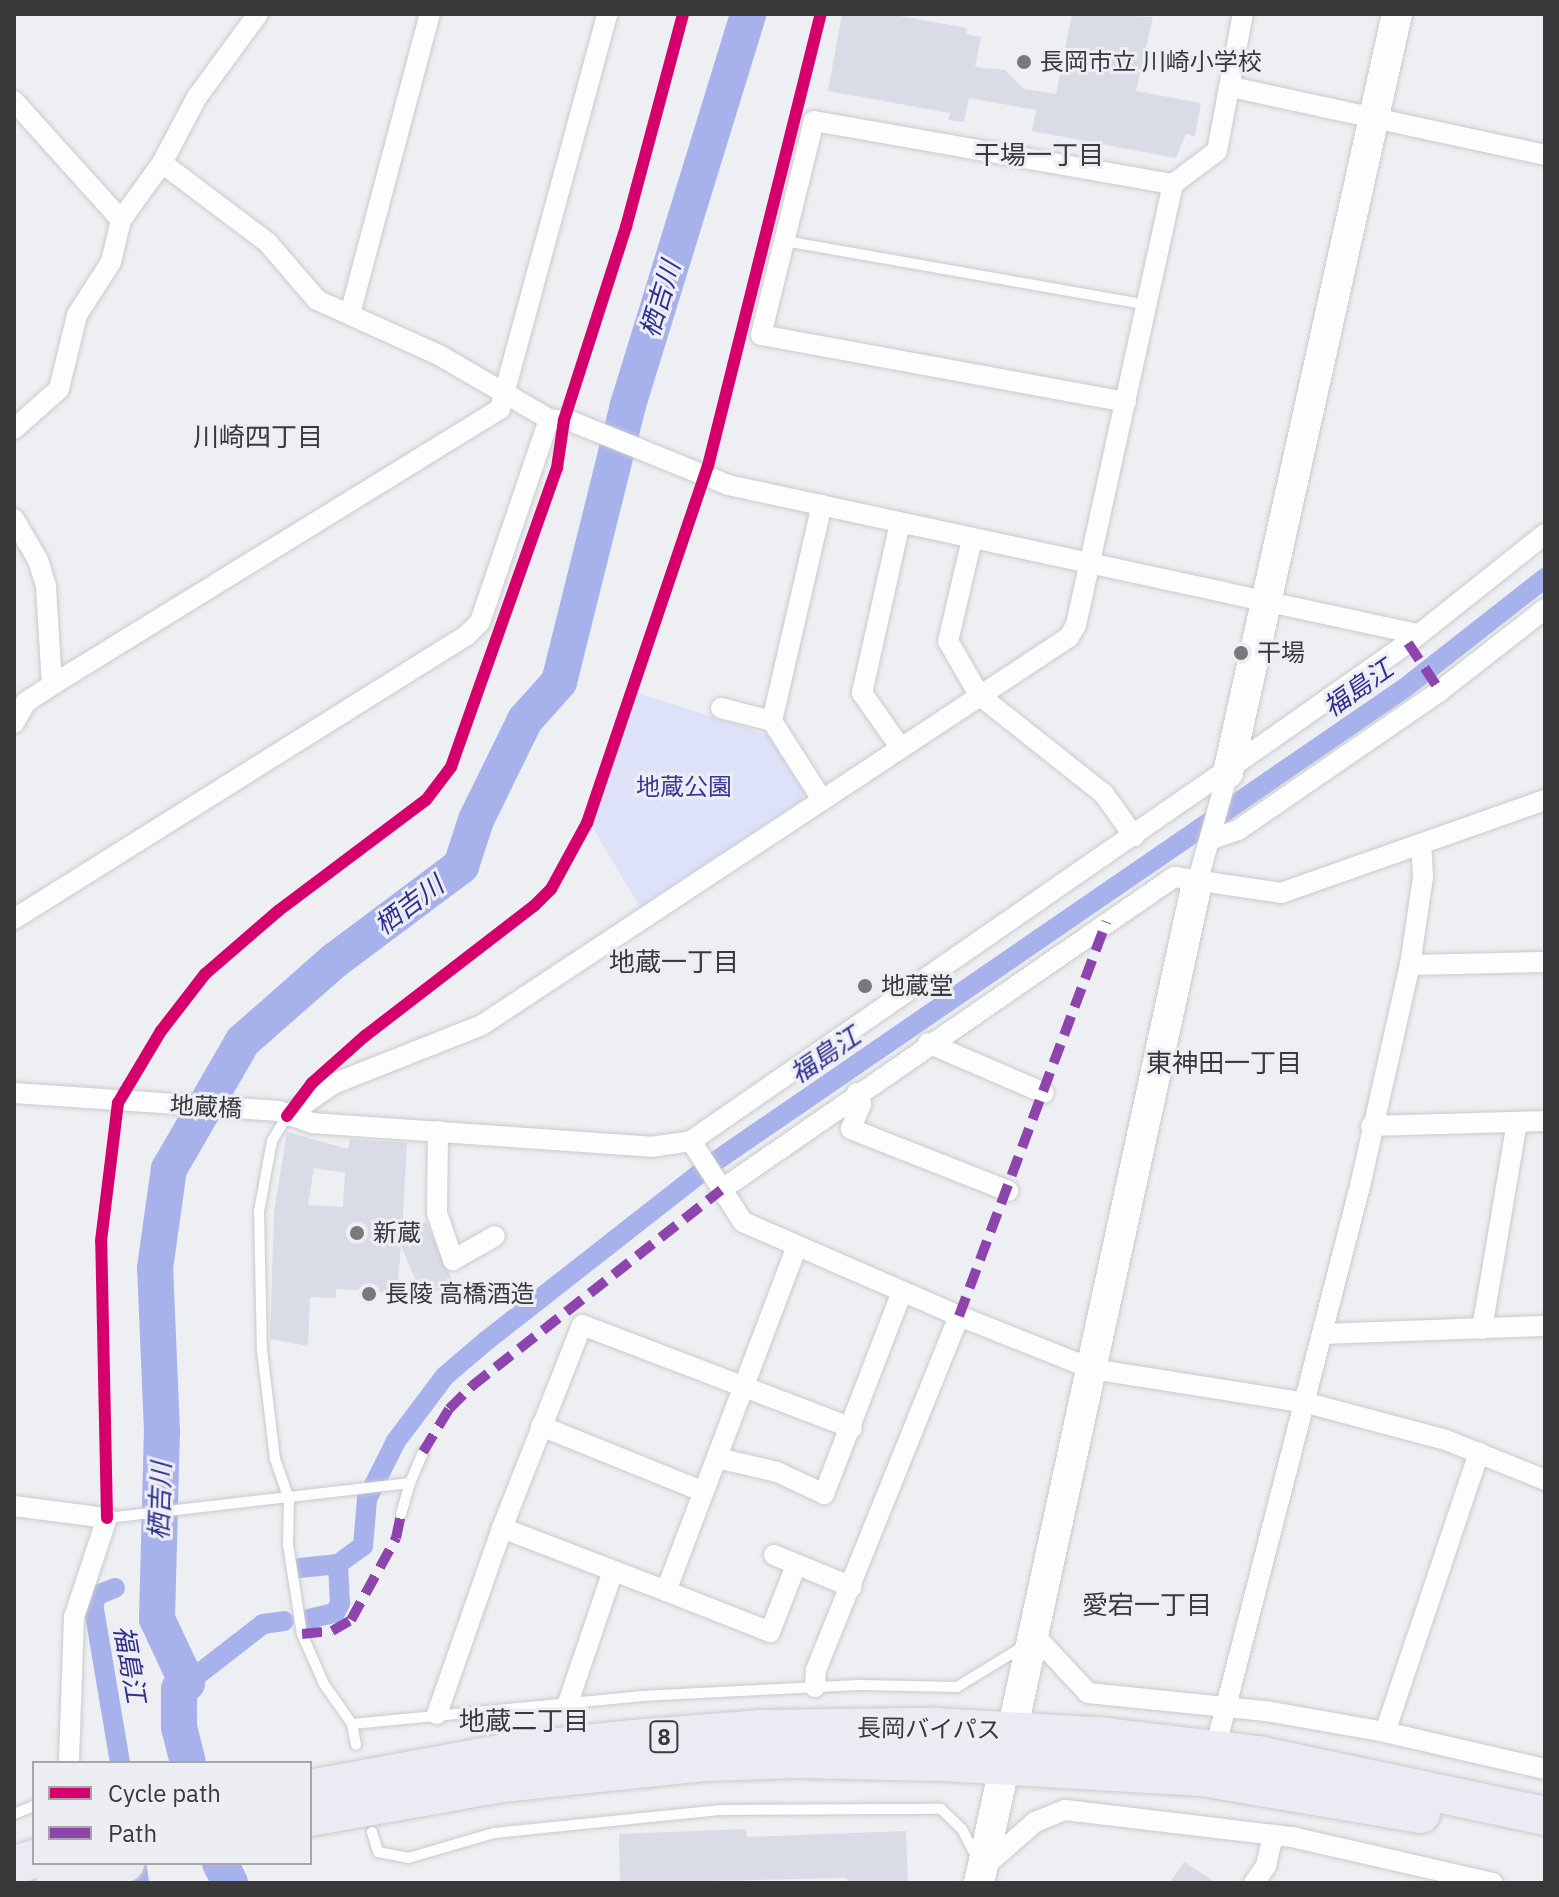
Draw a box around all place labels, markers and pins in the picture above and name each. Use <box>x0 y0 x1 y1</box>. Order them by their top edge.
place label: 長岡市立 川崎小学校 <box>1040 48 1262 76</box>
marker: 長岡市立 川崎小学校 <box>1015 53 1033 71</box>
place label: 干場 <box>1257 639 1305 667</box>
marker: 干場 <box>1232 644 1250 662</box>
place label: 地蔵堂 <box>881 972 953 1000</box>
marker: 地蔵堂 <box>856 977 874 995</box>
place label: 新蔵 <box>373 1219 421 1247</box>
marker: 新蔵 <box>348 1224 366 1242</box>
place label: 長陵 高橋酒造 <box>385 1280 535 1308</box>
marker: 長陵 高橋酒造 <box>360 1285 378 1303</box>

